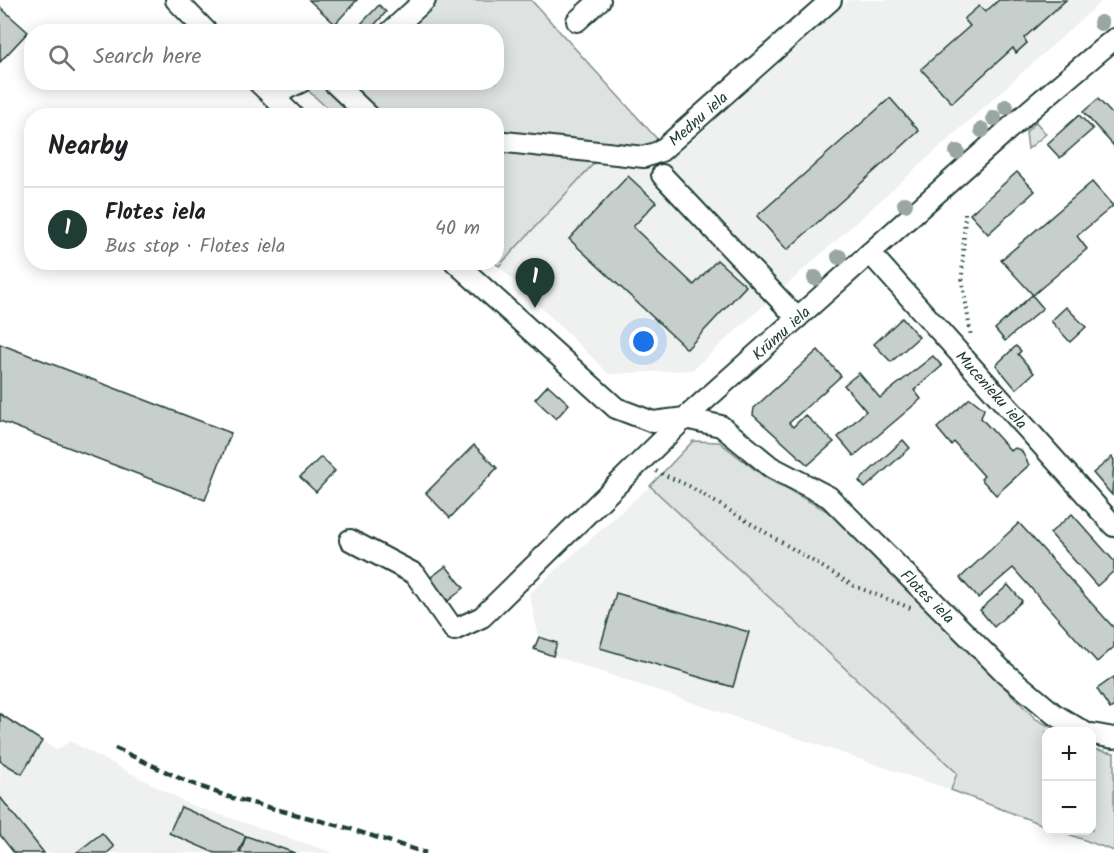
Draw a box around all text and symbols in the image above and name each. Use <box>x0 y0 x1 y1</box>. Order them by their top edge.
search box <box>24 24 504 90</box>
text: Search here <box>93 40 201 75</box>
icon: search <box>45 41 78 74</box>
street label: Medņu iela <box>663 86 734 153</box>
text: Nearby <box>48 126 128 168</box>
text: Flotes iela <box>105 196 206 231</box>
text: 1 <box>64 213 71 245</box>
text: 40 m <box>435 213 480 245</box>
text: Bus stop · Flotes iela <box>105 231 285 263</box>
pin: 1 <box>516 258 554 308</box>
street label: Krūmu iela <box>747 300 817 367</box>
your location <box>629 327 658 356</box>
street label: Mucenieku iela <box>949 345 1033 435</box>
street label: Flotes iela <box>894 564 960 630</box>
map controls <box>1042 727 1096 835</box>
button: + <box>1042 727 1096 781</box>
button: − <box>1042 781 1096 835</box>

